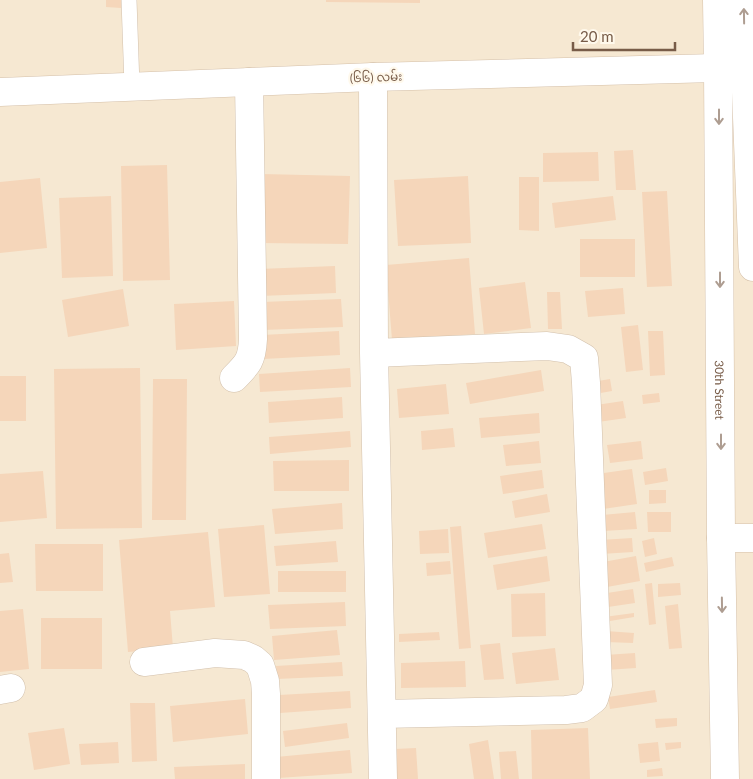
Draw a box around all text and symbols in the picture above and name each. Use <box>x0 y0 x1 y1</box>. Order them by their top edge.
one-way arrow <box>739 8 749 24</box>
scale bar <box>573 20 676 52</box>
text: 20 m <box>580 27 614 45</box>
street label: (၆၆) လမ်း <box>349 68 403 85</box>
one-way arrow <box>714 108 724 125</box>
one-way arrow <box>715 271 725 287</box>
street label: 30th Street <box>712 360 728 421</box>
one-way arrow <box>716 434 726 450</box>
one-way arrow <box>717 596 727 612</box>

